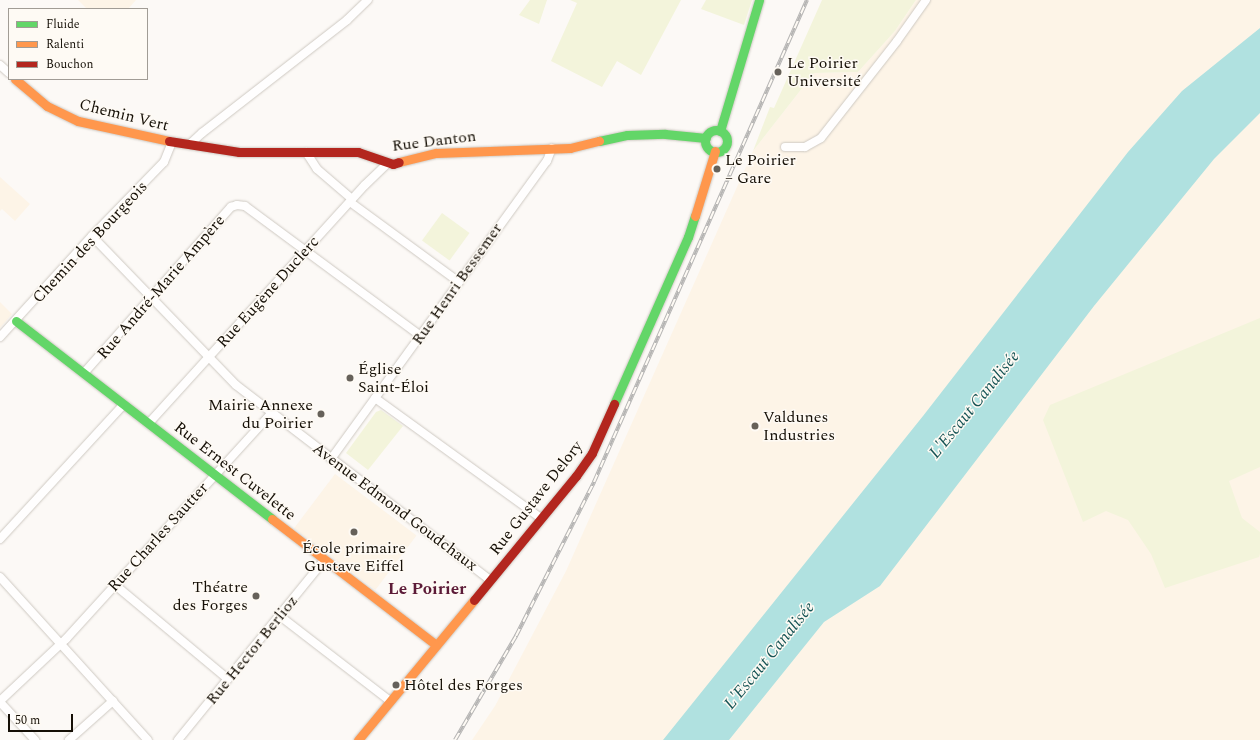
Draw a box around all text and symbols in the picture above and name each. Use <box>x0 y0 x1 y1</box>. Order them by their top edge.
legend <box>8 8 148 80</box>
text: Fluide <box>46 15 80 34</box>
text: Ralenti <box>46 35 84 54</box>
place label: Le Poirier Université <box>787 53 861 91</box>
text: Bouchon <box>46 55 93 74</box>
marker: Le Poirier Université <box>772 66 784 78</box>
street label: Chemin Vert <box>77 95 171 135</box>
street label: Rue Danton <box>391 126 477 156</box>
place label: Le Poirier – Gare <box>725 150 796 188</box>
marker: Le Poirier – Gare <box>712 164 722 174</box>
street label: Chemin des Bourgeois <box>28 177 152 307</box>
street label: Rue André-Marie Ampère <box>93 211 229 363</box>
street label: Rue Henri Bessemer <box>408 219 506 349</box>
street label: Rue Eugène Duclerc <box>213 232 323 352</box>
water label: L'Escaut Canalisée <box>925 347 1025 463</box>
place label: Église Saint-Éloi <box>358 359 429 397</box>
marker: Église Saint-Éloi <box>345 373 355 383</box>
place label: Mairie Annexe du Poirier <box>208 395 313 433</box>
place label: Valdunes Industries <box>763 407 835 445</box>
marker: Mairie Annexe du Poirier <box>316 409 326 419</box>
street label: Rue Ernest Cuvelette <box>170 418 300 524</box>
marker: Valdunes Industries <box>750 421 760 431</box>
street label: Rue Gustave Delory <box>485 437 587 559</box>
street label: Avenue Edmond Goudchaux <box>309 439 481 575</box>
street label: Rue Charles Sautter <box>104 478 212 596</box>
marker: École primaire Gustave Eiffel <box>349 527 359 537</box>
place label: École primaire Gustave Eiffel <box>302 538 406 576</box>
place label: Théatre des Forges <box>173 577 248 615</box>
district label: Le Poirier <box>388 580 466 600</box>
street label: Rue Hector Berlioz <box>202 591 302 709</box>
marker: Théatre des Forges <box>251 591 261 601</box>
water label: L'Escaut Canalisée <box>720 598 820 714</box>
place label: Hôtel des Forges <box>404 675 523 695</box>
marker: Hôtel des Forges <box>391 680 401 690</box>
scale bar <box>10 706 75 732</box>
text: 50 m <box>15 711 40 730</box>

